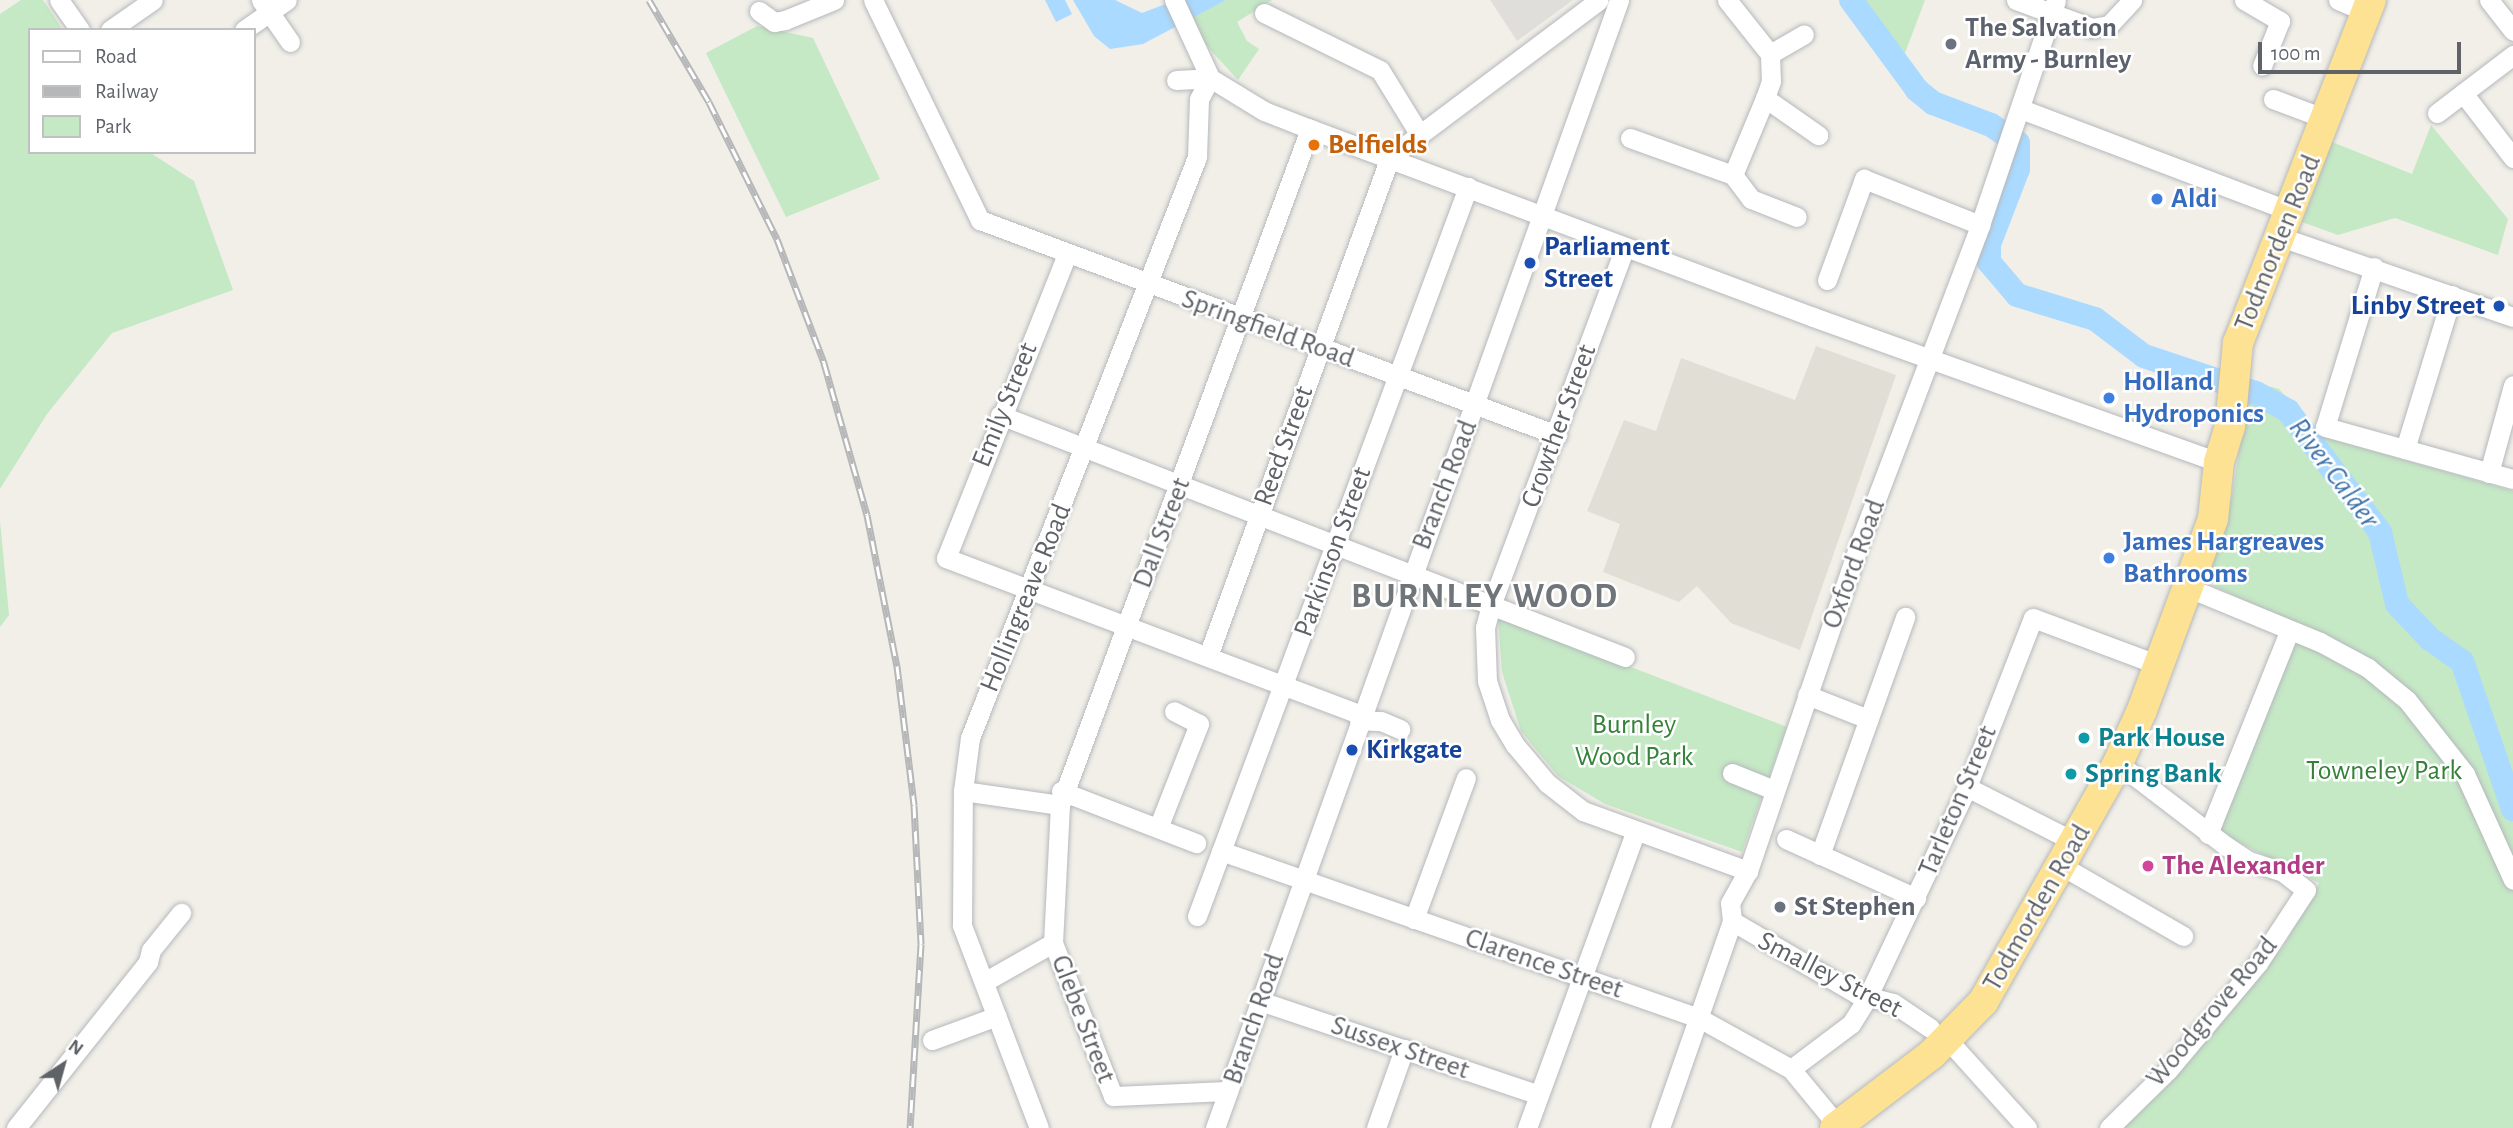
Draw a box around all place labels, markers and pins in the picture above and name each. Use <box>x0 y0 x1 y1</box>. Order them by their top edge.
place label: The Salvation Army - Burnley <box>1965 11 2131 77</box>
marker: The Salvation Army - Burnley <box>1943 36 1959 52</box>
place label: Belfields <box>1328 128 1427 162</box>
marker: Belfields <box>1306 137 1322 153</box>
place label: Aldi <box>2171 182 2217 216</box>
marker: Aldi <box>2149 191 2165 207</box>
place label: Parliament Street <box>1544 230 1670 296</box>
marker: Parliament Street <box>1522 255 1538 271</box>
place label: Linby Street <box>2351 289 2485 323</box>
marker: Linby Street <box>2491 298 2507 314</box>
place label: Holland Hydroponics <box>2123 365 2264 431</box>
marker: Holland Hydroponics <box>2101 390 2117 406</box>
place label: James Hargreaves Bathrooms <box>2123 525 2324 591</box>
marker: James Hargreaves Bathrooms <box>2101 550 2117 566</box>
place label: Park House <box>2098 721 2225 755</box>
marker: Park House <box>2076 730 2092 746</box>
place label: Kirkgate <box>1366 733 1462 767</box>
marker: Kirkgate <box>1344 742 1360 758</box>
place label: Spring Bank <box>2085 757 2222 791</box>
marker: Spring Bank <box>2063 766 2079 782</box>
place label: The Alexander <box>2162 849 2324 883</box>
marker: The Alexander <box>2140 858 2156 874</box>
place label: St Stephen <box>1794 890 1916 924</box>
marker: St Stephen <box>1772 899 1788 915</box>

